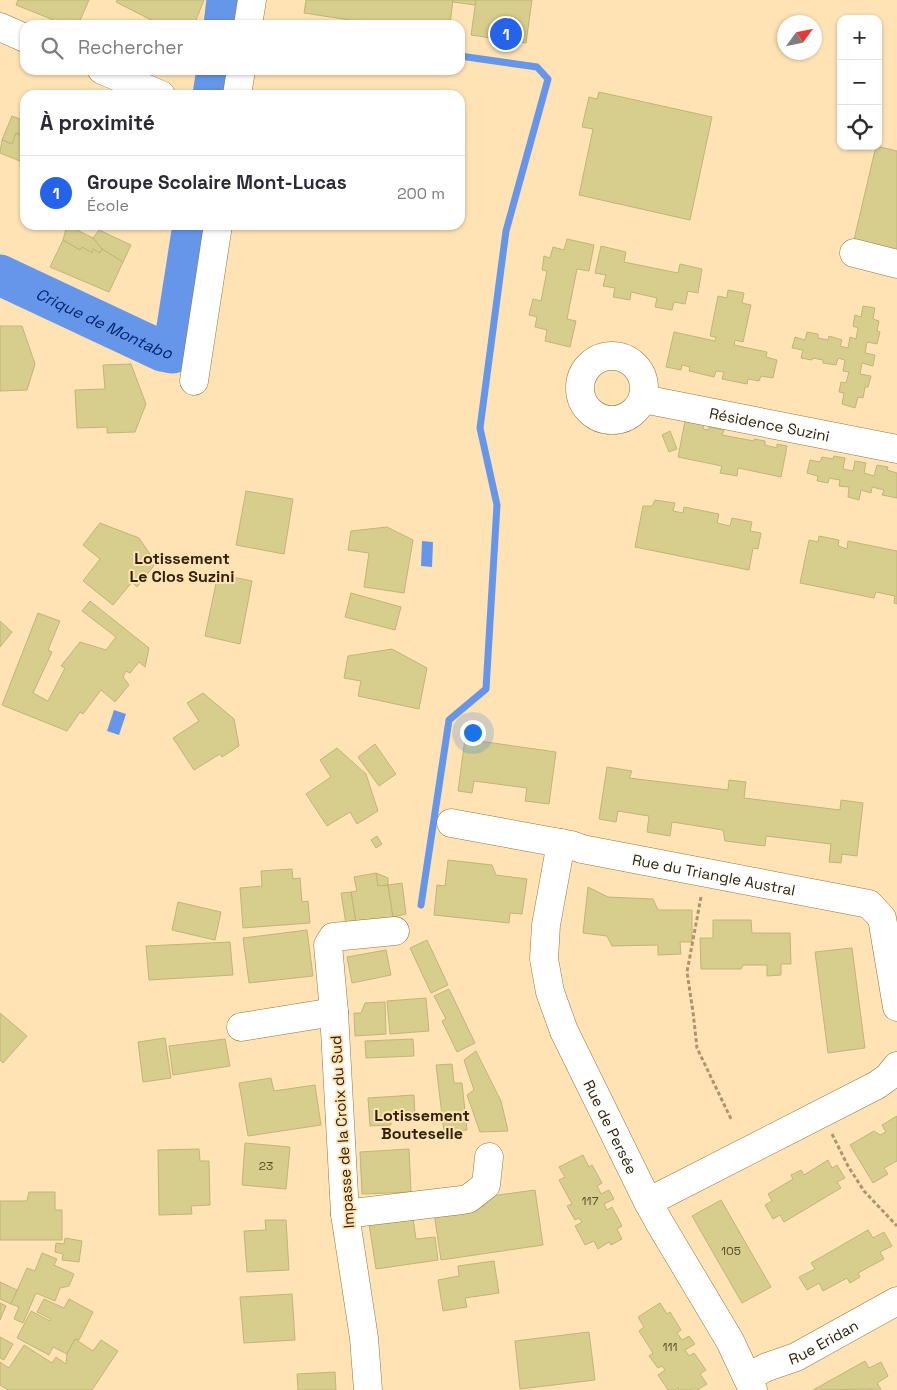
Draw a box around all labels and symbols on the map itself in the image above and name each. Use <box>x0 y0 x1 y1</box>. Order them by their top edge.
pin: 1 <box>490 15 522 53</box>
north arrow <box>777 15 822 60</box>
water label: Crique de Montabo <box>33 283 175 363</box>
street label: Résidence Suzini <box>708 403 831 445</box>
district label: Lotissement Le Clos Suzini <box>130 548 234 587</box>
your location <box>460 720 486 746</box>
street label: Rue du Triangle Austral <box>631 849 797 899</box>
street label: Impasse de la Croix du Sud <box>326 1035 358 1229</box>
street label: Rue de Persée <box>580 1076 642 1177</box>
district label: Lotissement Bouteselle <box>374 1105 470 1144</box>
house number: 23 <box>259 1158 273 1174</box>
house number: 117 <box>582 1193 599 1209</box>
house number: 105 <box>721 1243 741 1259</box>
street label: Rue Eridan <box>786 1315 861 1368</box>
house number: 111 <box>662 1339 678 1355</box>

